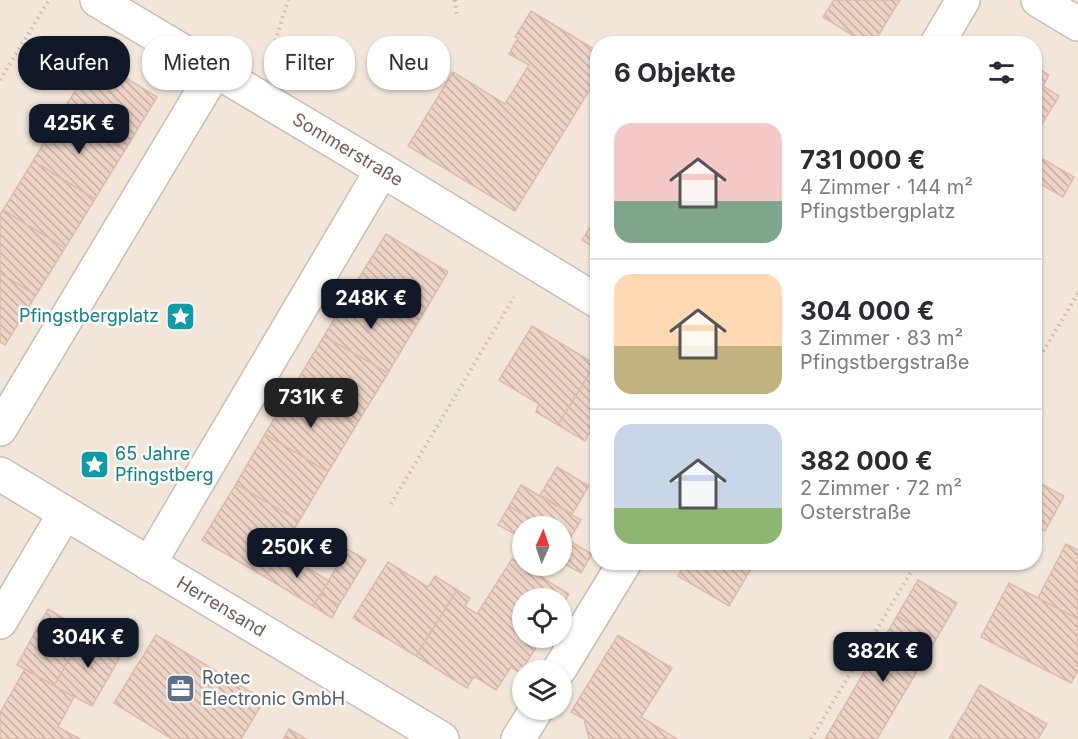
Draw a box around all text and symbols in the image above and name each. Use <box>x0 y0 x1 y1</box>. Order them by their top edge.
chip: Kaufen <box>18 36 130 90</box>
chip: Mieten <box>142 36 252 90</box>
chip: Filter <box>264 36 355 90</box>
chip: Neu <box>367 36 450 90</box>
icon: filters <box>985 56 1018 89</box>
text: 6 Objekte <box>614 57 736 88</box>
pin: 425K € <box>30 104 128 155</box>
street label: Sommerstraße <box>289 108 407 190</box>
text: 425K € <box>43 111 115 135</box>
text: 731 000 € <box>800 144 925 175</box>
icon: home <box>662 147 734 219</box>
text: 4 Zimmer · 144 m² <box>800 175 973 199</box>
text: Pfingstbergplatz <box>800 199 955 223</box>
pin: 248K € <box>322 279 420 330</box>
text: 248K € <box>335 286 407 310</box>
text: 304 000 € <box>800 295 935 326</box>
icon: home <box>662 298 734 370</box>
place icon: Pfingstbergplatz <box>164 300 196 332</box>
place label: Pfingstbergplatz <box>19 305 159 326</box>
text: 3 Zimmer · 83 m² <box>800 326 963 350</box>
text: Pfingstbergstraße <box>800 350 969 374</box>
pin: 731K € <box>262 378 360 429</box>
text: 731K € <box>278 385 344 409</box>
place label: 65 Jahre Pfingstberg <box>115 443 214 485</box>
text: 382 000 € <box>800 445 933 476</box>
place icon: 65 Jahre Pfingstberg <box>78 448 110 480</box>
icon: home <box>662 448 734 520</box>
text: 2 Zimmer · 72 m² <box>800 476 962 500</box>
text: Osterstraße <box>800 500 911 524</box>
north arrow <box>512 516 572 576</box>
map controls <box>512 516 572 720</box>
pin: 250K € <box>248 528 346 579</box>
text: 250K € <box>261 535 333 559</box>
street label: Herrensand <box>173 572 270 641</box>
button: locate <box>512 588 572 648</box>
pin: 304K € <box>39 618 137 669</box>
text: 304K € <box>52 625 124 649</box>
pin: 382K € <box>834 632 932 683</box>
text: 382K € <box>847 639 919 663</box>
button: layers <box>512 660 572 720</box>
place label: Rotec Electronic GmbH <box>202 667 345 709</box>
office icon: Rotec Electronic GmbH <box>165 672 197 704</box>

